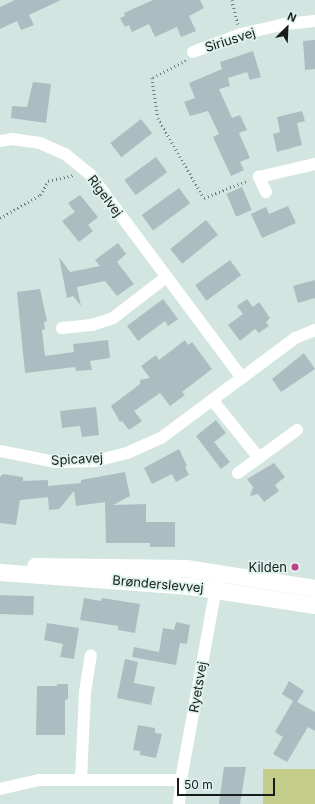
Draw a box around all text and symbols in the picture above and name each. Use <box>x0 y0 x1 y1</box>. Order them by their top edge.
north arrow <box>267 8 307 48</box>
text: N <box>285 9 299 25</box>
street label: Siriusvej <box>203 25 257 55</box>
street label: Rigelvej <box>84 172 126 220</box>
street label: Spicavej <box>51 450 103 468</box>
place label: Kilden <box>249 559 287 575</box>
marker: Kilden <box>290 562 300 572</box>
street label: Brønderslevvej <box>112 572 204 596</box>
street label: Ryetsvej <box>186 660 210 714</box>
scale bar <box>179 770 277 796</box>
text: 50 m <box>184 777 213 792</box>

